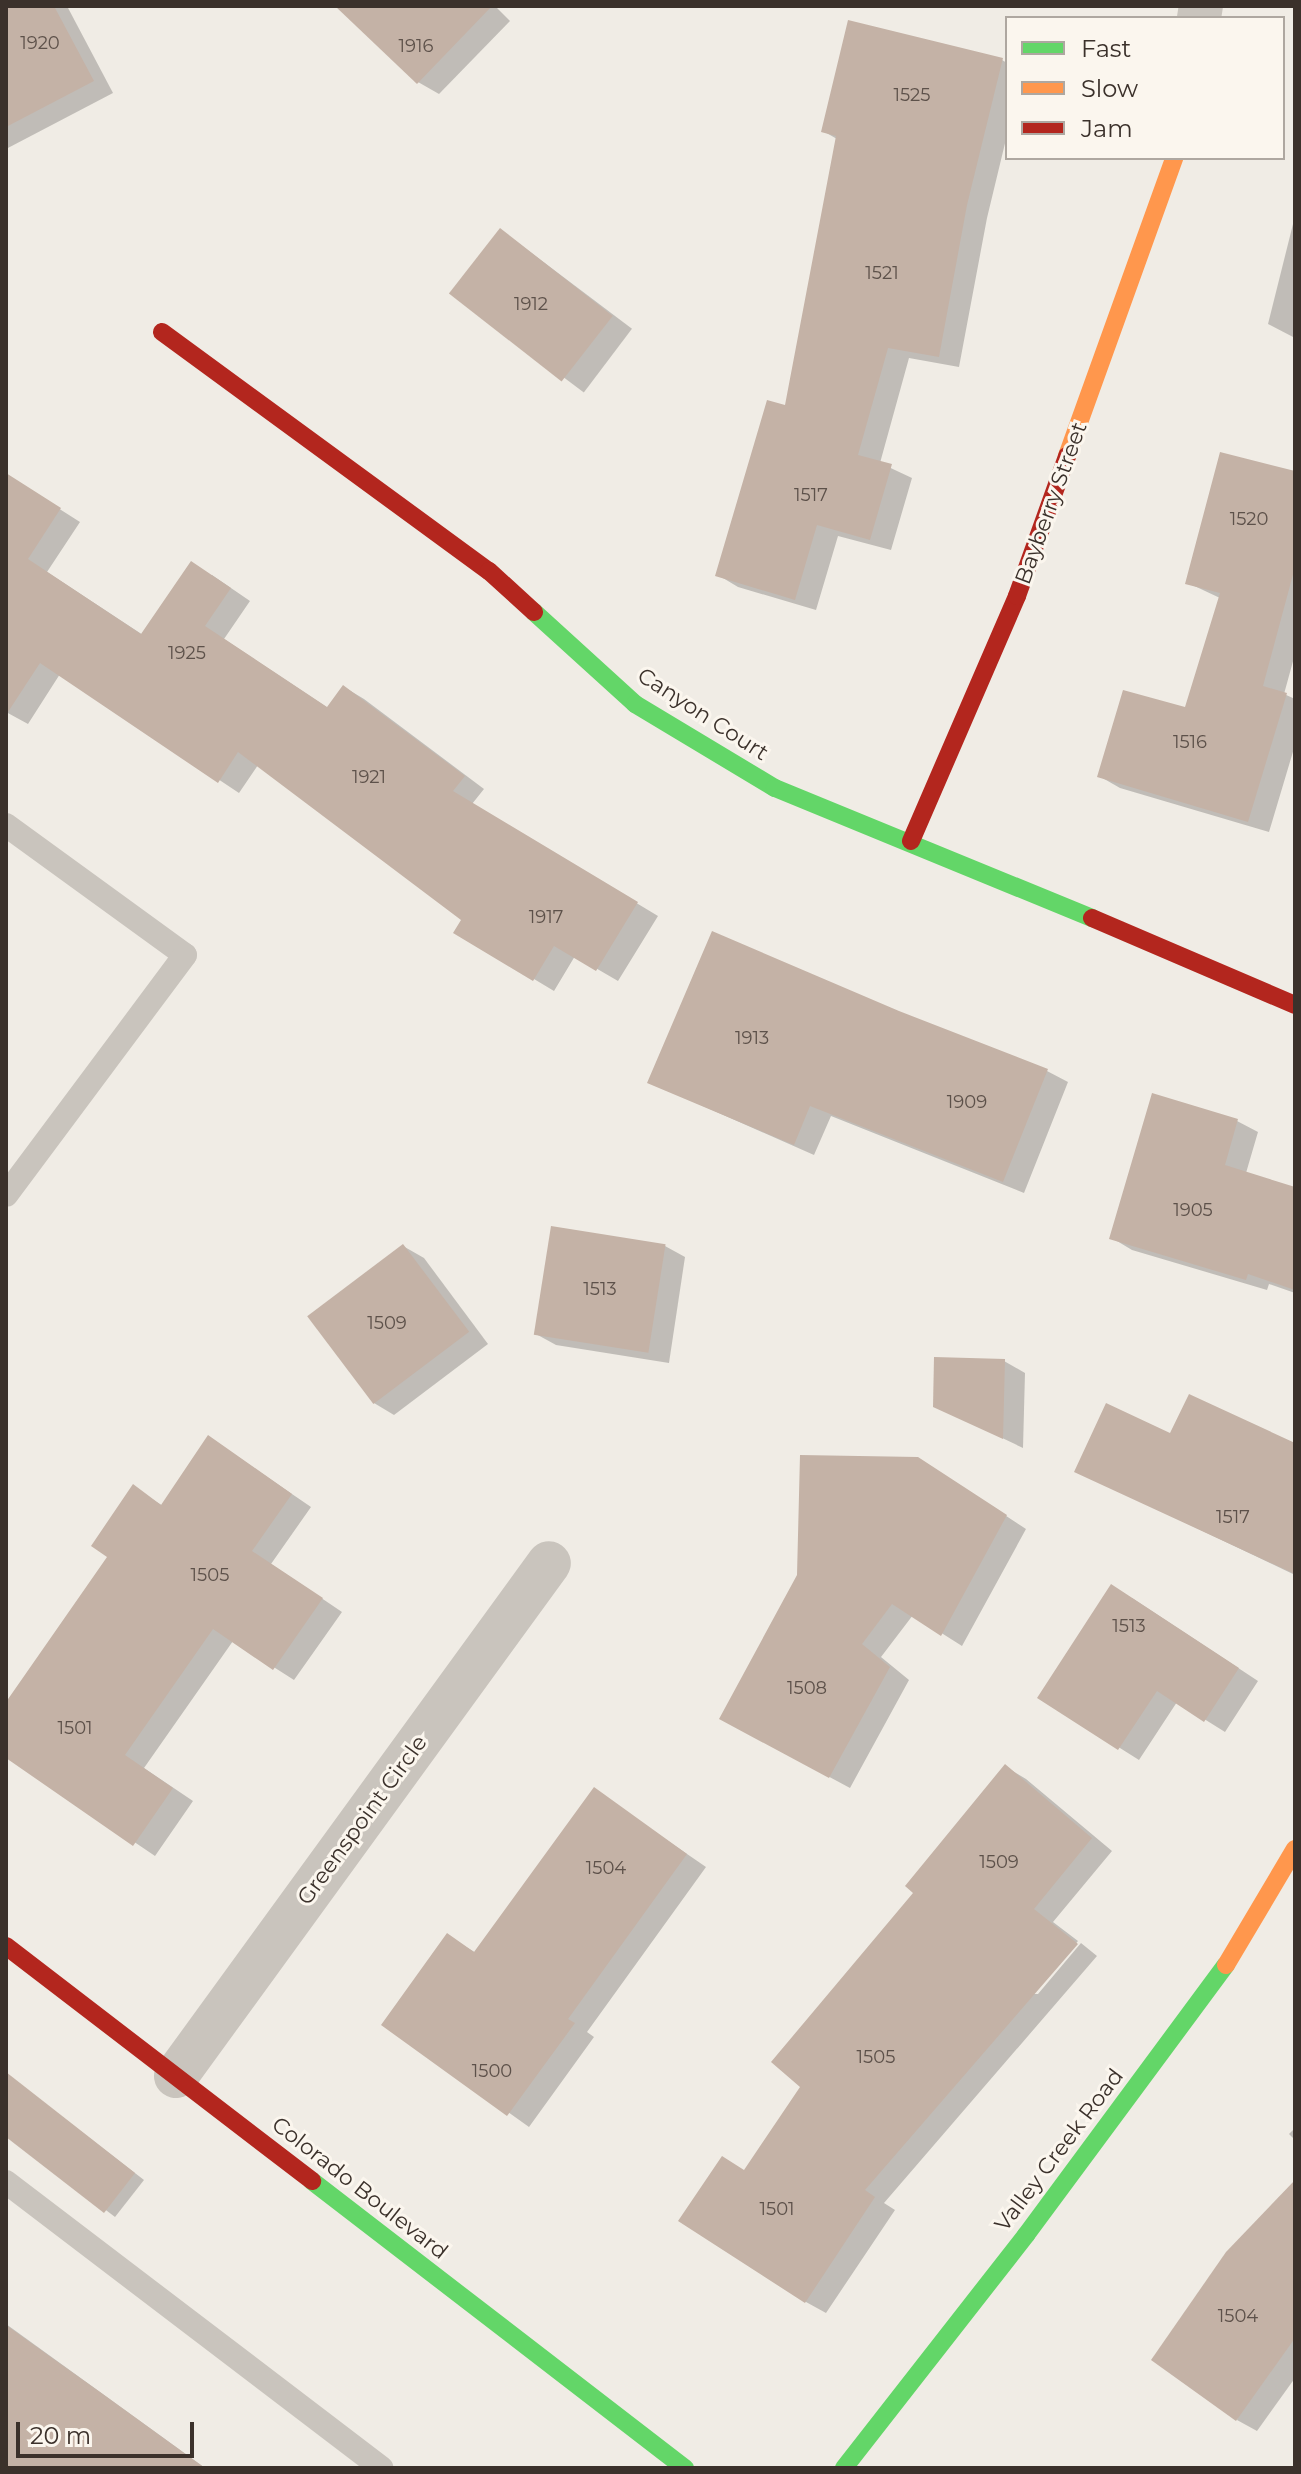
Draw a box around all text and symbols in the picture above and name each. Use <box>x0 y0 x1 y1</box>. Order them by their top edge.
legend <box>1005 16 1285 160</box>
house number: 1920 <box>20 32 60 54</box>
text: Fast <box>1081 34 1131 63</box>
house number: 1916 <box>399 35 433 57</box>
text: Slow <box>1081 74 1138 103</box>
house number: 1525 <box>893 84 931 106</box>
text: Jam <box>1081 114 1133 143</box>
house number: 1521 <box>865 262 899 284</box>
house number: 1912 <box>514 293 548 315</box>
street label: Bayberry Street <box>1009 418 1093 588</box>
house number: 1517 <box>794 484 828 506</box>
house number: 1520 <box>1230 508 1268 530</box>
house number: 1925 <box>168 642 206 664</box>
street label: Canyon Court <box>633 662 773 766</box>
house number: 1516 <box>1173 731 1207 753</box>
house number: 1921 <box>352 766 386 788</box>
house number: 1917 <box>529 906 563 928</box>
house number: 1913 <box>735 1027 769 1049</box>
house number: 1909 <box>947 1091 987 1113</box>
house number: 1905 <box>1173 1199 1213 1221</box>
house number: 1513 <box>583 1278 617 1300</box>
house number: 1509 <box>367 1312 407 1334</box>
house number: 1517 <box>1216 1506 1250 1528</box>
house number: 1505 <box>191 1564 229 1586</box>
house number: 1513 <box>1112 1615 1146 1637</box>
house number: 1508 <box>787 1677 827 1699</box>
house number: 1501 <box>57 1717 93 1739</box>
street label: Greenspoint Circle <box>292 1730 432 1910</box>
house number: 1509 <box>979 1851 1019 1873</box>
house number: 1504 <box>586 1857 626 1879</box>
house number: 1505 <box>857 2046 895 2068</box>
house number: 1500 <box>472 2060 512 2082</box>
street label: Valley Creek Road <box>989 2063 1129 2237</box>
street label: Colorado Boulevard <box>267 2111 453 2265</box>
house number: 1501 <box>759 2198 795 2220</box>
house number: 1504 <box>1218 2305 1258 2327</box>
scale bar <box>20 2406 198 2456</box>
text: 20 m <box>30 2421 91 2450</box>

